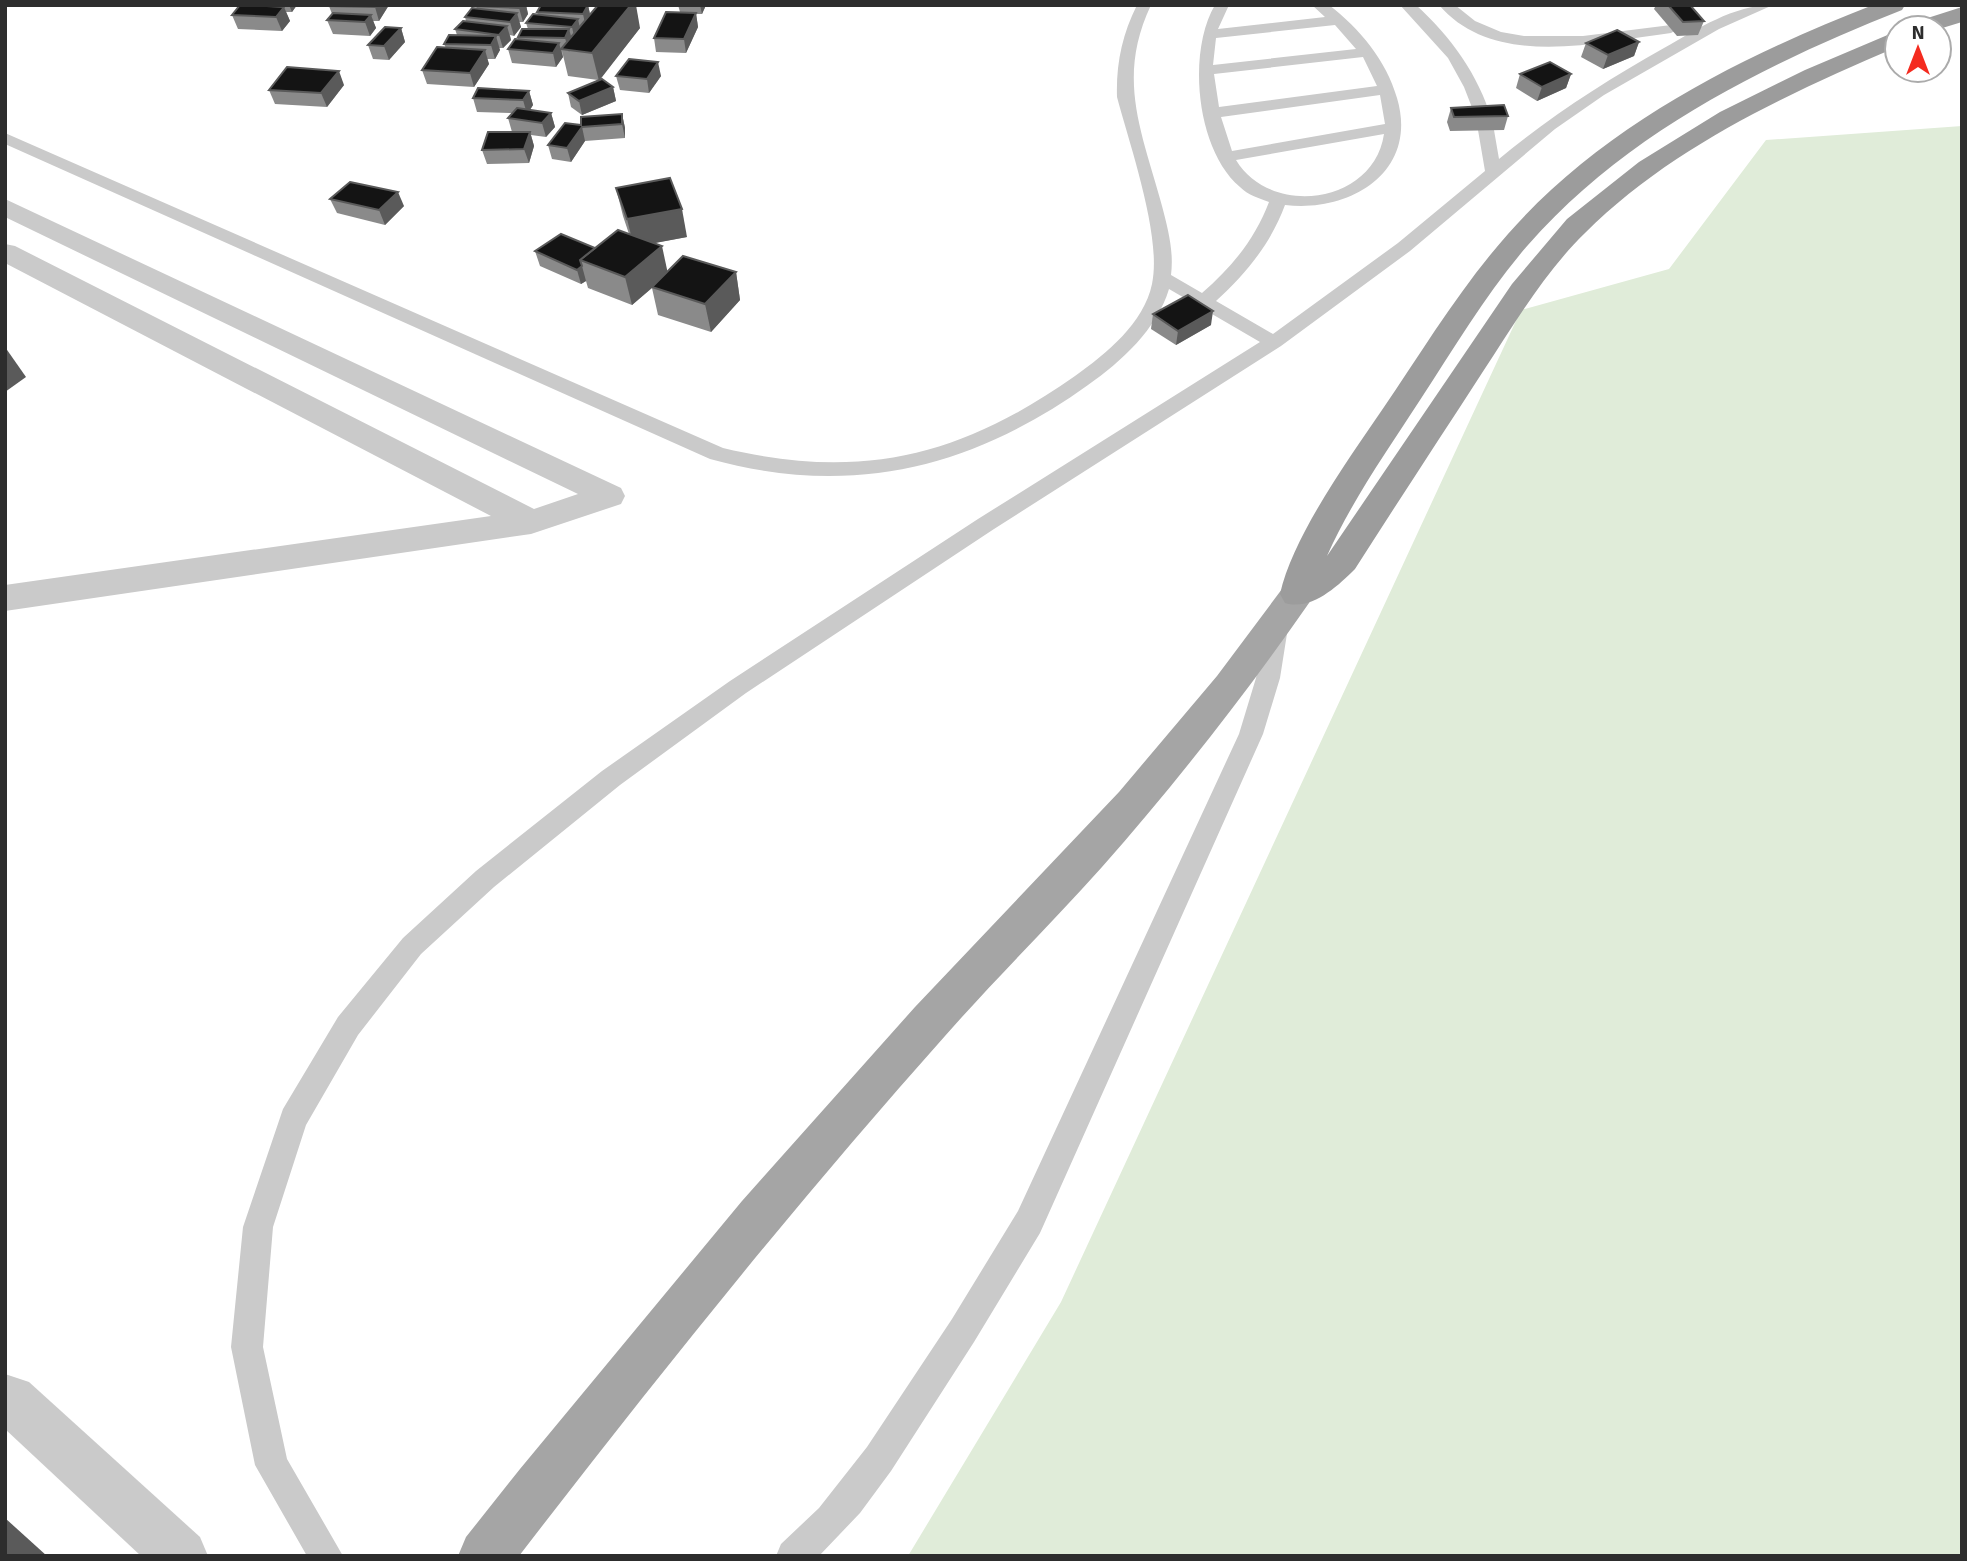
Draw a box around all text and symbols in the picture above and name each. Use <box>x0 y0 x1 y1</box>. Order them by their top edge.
north arrow <box>1883 14 1953 84</box>
text: N <box>1911 21 1925 45</box>

